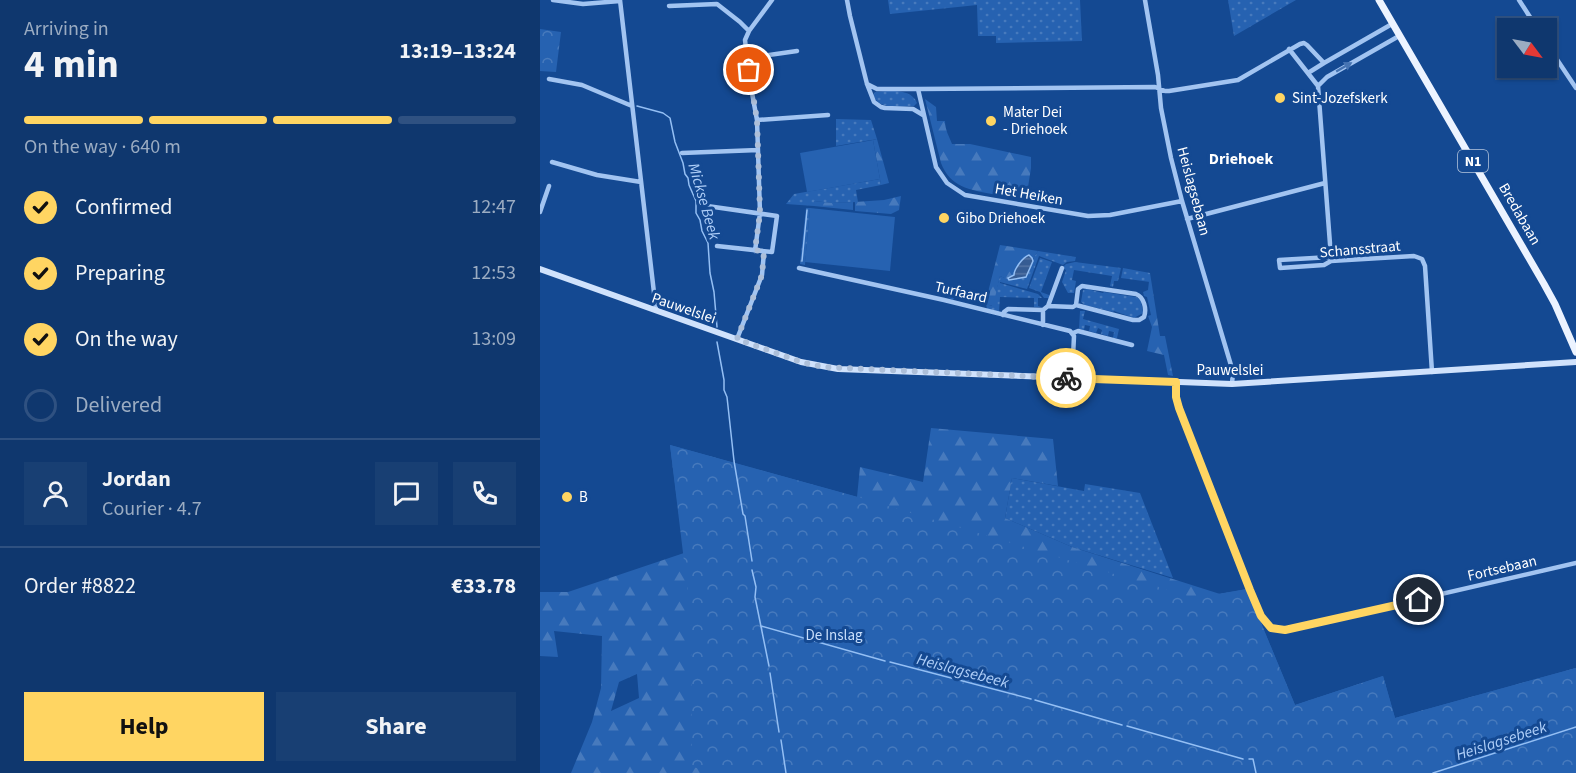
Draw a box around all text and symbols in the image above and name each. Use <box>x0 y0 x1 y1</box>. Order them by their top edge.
text: Arriving in <box>24 15 109 43</box>
north arrow <box>1497 18 1557 78</box>
map controls <box>1497 18 1557 78</box>
text: 13:19–13:24 <box>399 35 516 67</box>
text: 4 min <box>24 37 119 93</box>
pin <box>723 44 774 95</box>
icon: bag <box>732 53 765 86</box>
one-way arrow <box>1336 62 1352 73</box>
place label: Sint-Jozefskerk <box>1292 88 1388 109</box>
marker: Sint-Jozefskerk <box>1273 91 1287 105</box>
place label: Mater Dei - Driehoek <box>1003 102 1068 140</box>
marker: Mater Dei - Driehoek <box>984 114 998 128</box>
text: On the way · 640 m <box>24 133 181 161</box>
street label: Heislagsebaan <box>1172 144 1215 238</box>
district label: Driehoek <box>1209 148 1273 170</box>
road number: N1 <box>1458 150 1488 172</box>
water label: Mickse Beek <box>683 160 726 243</box>
street label: Het Heiken <box>993 178 1065 211</box>
street label: Bredabaan <box>1493 179 1546 249</box>
icon: check <box>24 191 57 224</box>
text: Confirmed <box>75 191 172 223</box>
text: 12:47 <box>471 193 516 221</box>
place label: Gibo Driehoek <box>956 208 1046 229</box>
marker: Gibo Driehoek <box>937 211 951 225</box>
street label: Schansstraat <box>1319 236 1401 263</box>
icon: check <box>24 257 57 290</box>
text: Preparing <box>75 257 165 289</box>
text: 12:53 <box>471 259 516 287</box>
street label: Turfaard <box>933 276 989 309</box>
street label: Pauwelslei <box>649 288 719 329</box>
icon: check <box>24 323 57 356</box>
text: On the way <box>75 323 178 355</box>
text: 13:09 <box>471 325 516 353</box>
courier <box>1036 348 1096 408</box>
street label: Pauwelslei <box>1197 360 1263 381</box>
icon: bike <box>1050 362 1083 395</box>
text: Delivered <box>75 389 162 421</box>
button: person <box>24 462 87 525</box>
button: chat <box>375 462 438 525</box>
button: phone <box>453 462 516 525</box>
text: Jordan <box>102 463 171 495</box>
place label: B <box>579 487 588 508</box>
marker: B <box>560 490 574 504</box>
text: Courier · 4.7 <box>102 495 202 523</box>
street label: Fortsebaan <box>1465 550 1539 587</box>
text: Order #8822 <box>24 570 136 602</box>
text: €33.78 <box>451 570 516 602</box>
pin <box>1393 574 1444 625</box>
icon: home <box>1402 583 1435 616</box>
park label: De Inslag <box>805 625 863 646</box>
water label: Heislagsebeek <box>914 648 1012 694</box>
button: Help <box>24 692 264 761</box>
button: Share <box>276 692 516 761</box>
water label: Heislagsebeek <box>1453 716 1550 766</box>

